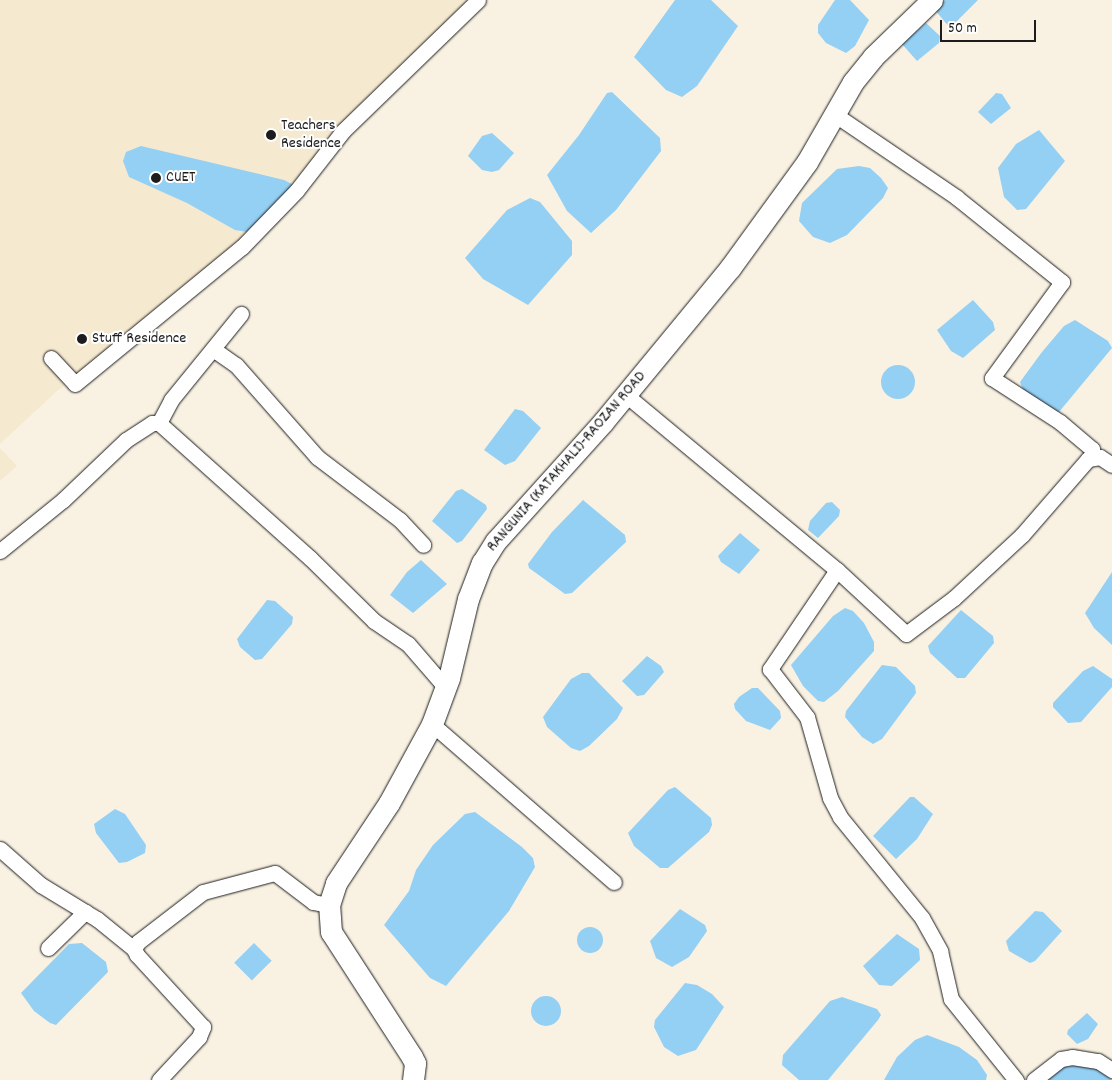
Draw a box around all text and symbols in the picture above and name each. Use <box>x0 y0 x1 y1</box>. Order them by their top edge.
scale bar <box>942 10 1038 42</box>
text: 50 m <box>948 18 977 40</box>
place label: Teachers Residence <box>281 116 341 154</box>
marker: Teachers Residence <box>265 129 277 141</box>
place label: CUET <box>166 168 195 188</box>
marker: CUET <box>150 172 162 184</box>
place label: Stuff Residence <box>92 329 186 349</box>
marker: Stuff Residence <box>76 333 88 345</box>
street label: RANGUNIA (KATAKHALI)-RAOZAN ROAD <box>483 368 651 556</box>

